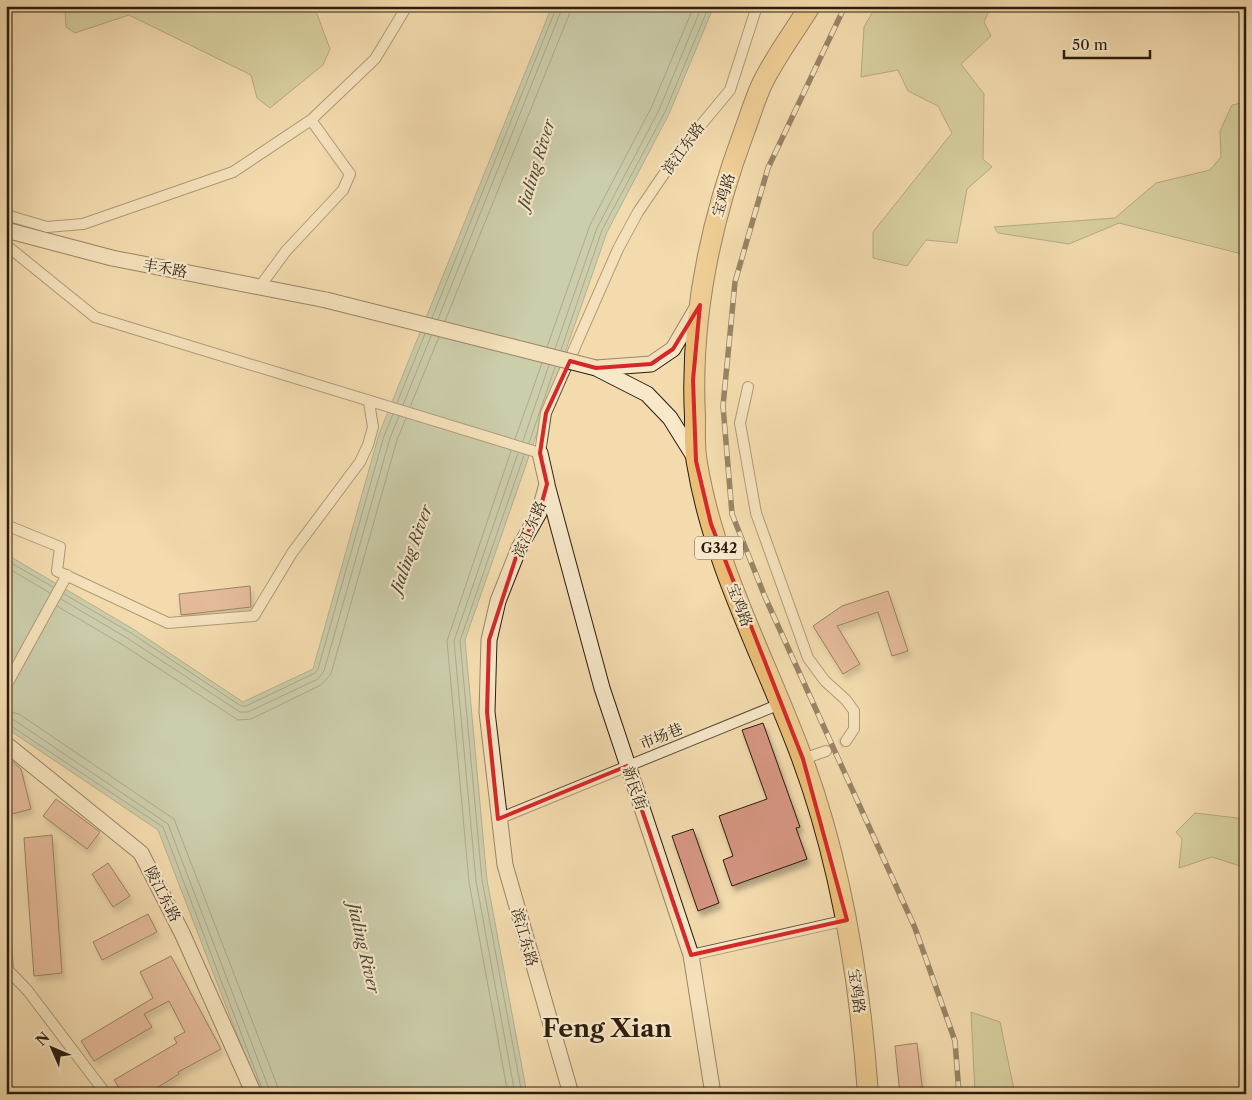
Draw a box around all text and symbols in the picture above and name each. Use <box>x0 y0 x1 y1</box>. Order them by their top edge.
scale bar <box>1064 28 1151 60</box>
text: 50 m <box>1072 35 1108 54</box>
water label: Jialing River <box>511 115 560 216</box>
street label: 滨江东路 <box>658 118 708 178</box>
street label: 宝鸡路 <box>707 171 739 219</box>
street label: 丰禾路 <box>141 255 189 281</box>
street label: 滨江东路 <box>508 498 550 560</box>
water label: Jialing River <box>384 501 437 601</box>
road number: G342 <box>695 536 743 560</box>
street label: 宝鸡路 <box>723 581 757 629</box>
street label: 市场巷 <box>637 719 685 753</box>
street label: 新民街 <box>619 764 651 812</box>
street label: 陵江东路 <box>141 863 185 925</box>
water label: Jialing River <box>343 896 385 997</box>
street label: 滨江东路 <box>508 906 542 968</box>
street label: 宝鸡路 <box>844 967 870 1015</box>
district label: Feng Xian <box>542 1013 672 1044</box>
north arrow <box>28 1022 78 1072</box>
text: N <box>32 1028 53 1049</box>

